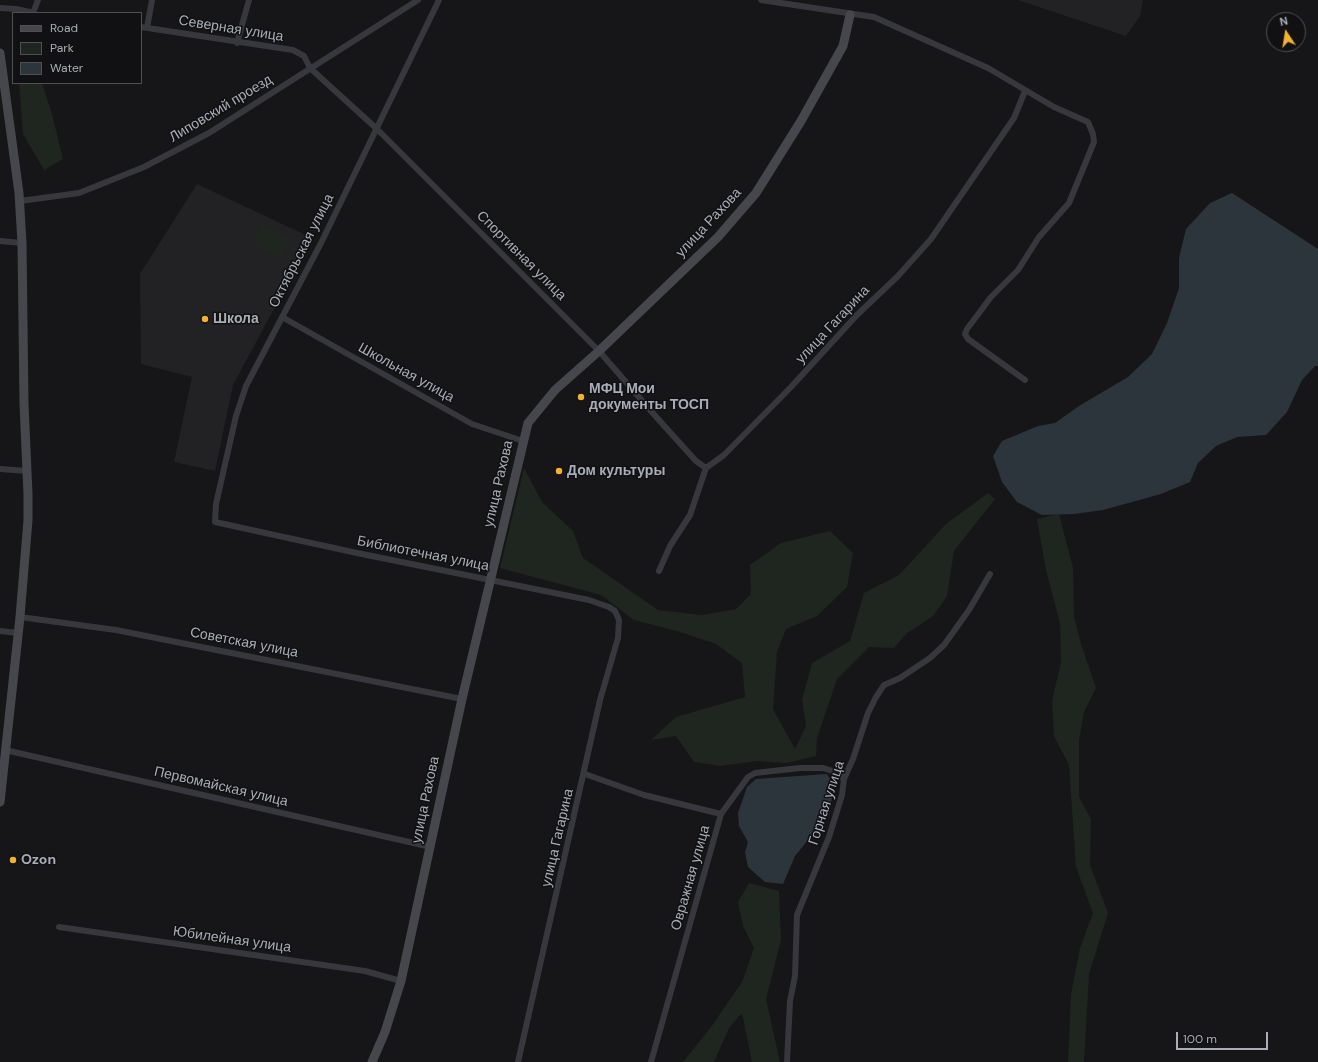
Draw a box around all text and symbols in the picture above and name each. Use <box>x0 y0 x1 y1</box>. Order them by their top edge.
legend <box>12 12 142 84</box>
street label: Северная улица <box>177 12 285 46</box>
north arrow <box>1266 12 1306 52</box>
text: N <box>1278 14 1289 29</box>
text: Road <box>50 20 78 36</box>
text: Park <box>50 40 74 56</box>
text: Water <box>50 60 83 76</box>
street label: Липовский проезд <box>167 72 275 146</box>
street label: улица Рахова <box>673 185 745 261</box>
street label: Октябрьская улица <box>266 191 338 311</box>
street label: Спортивная улица <box>473 208 569 304</box>
street label: улица Гагарина <box>793 283 873 367</box>
place label: Школа <box>213 311 259 327</box>
marker: Школа <box>200 314 210 324</box>
street label: Школьная улица <box>355 340 457 406</box>
place label: МФЦ Мои документы ТОСП <box>589 381 709 414</box>
marker: МФЦ Мои документы ТОСП <box>576 392 586 402</box>
street label: улица Рахова <box>481 439 517 529</box>
place label: Дом культуры <box>567 463 665 479</box>
marker: Дом культуры <box>554 466 564 476</box>
street label: Библиотечная улица <box>356 533 490 575</box>
street label: Советская улица <box>189 624 299 662</box>
street label: улица Рахова <box>409 755 443 845</box>
street label: Горная улица <box>805 759 849 847</box>
street label: Первомайская улица <box>152 763 290 811</box>
street label: улица Гагарина <box>539 787 577 889</box>
street label: Овражная улица <box>668 824 714 932</box>
place label: Ozon <box>21 852 56 868</box>
marker: Ozon <box>8 855 18 865</box>
street label: Юбилейная улица <box>172 923 292 957</box>
scale bar <box>1178 1024 1270 1050</box>
text: 100 m <box>1183 1031 1217 1047</box>

